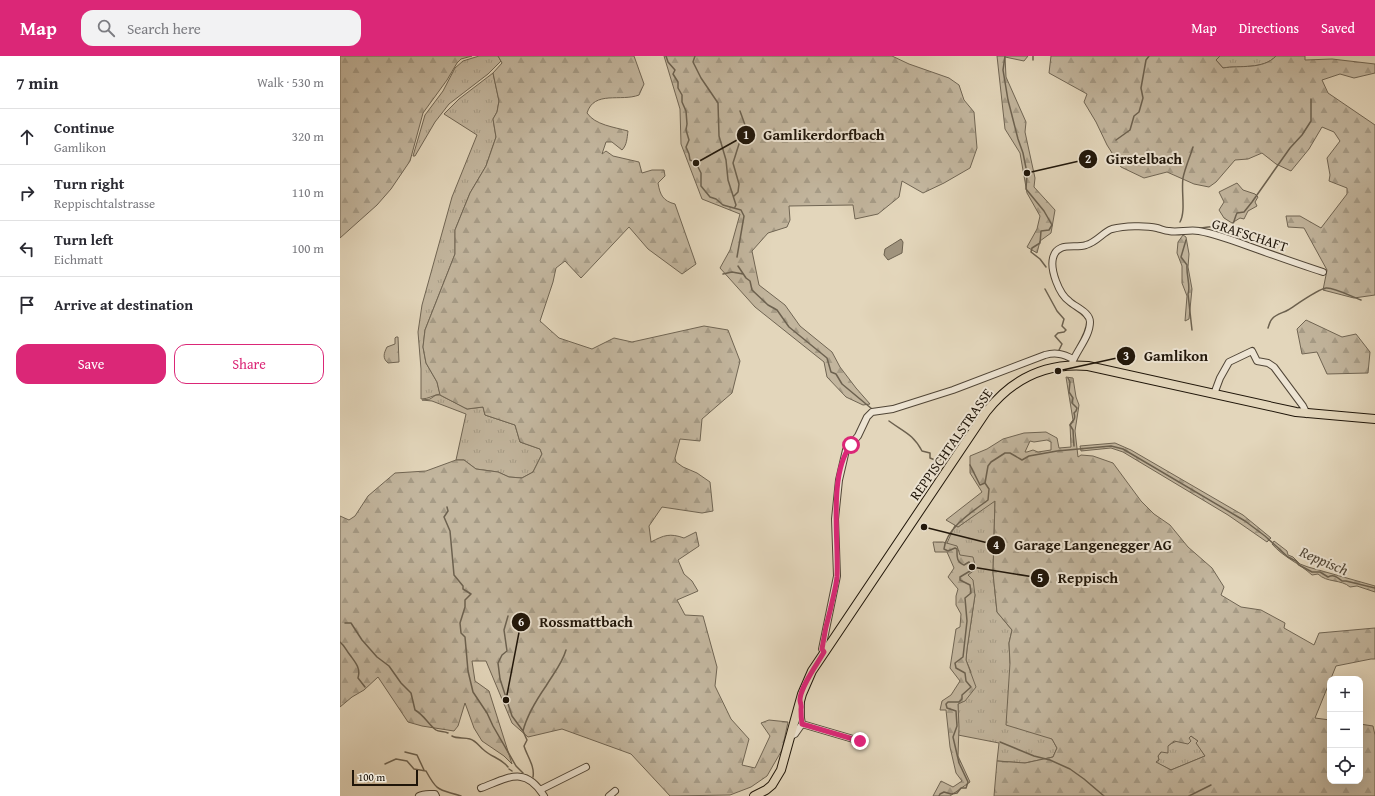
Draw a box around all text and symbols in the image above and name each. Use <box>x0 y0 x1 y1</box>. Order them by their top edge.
search box <box>81 10 361 46</box>
text: Map <box>20 14 57 42</box>
icon: search <box>95 17 117 39</box>
text: Search here <box>127 18 201 39</box>
text: Map <box>1191 18 1217 38</box>
text: Directions <box>1239 18 1299 38</box>
text: Saved <box>1321 18 1355 38</box>
text: 7 min <box>16 70 58 95</box>
text: Walk · 530 m <box>257 73 324 92</box>
text: Continue <box>54 117 115 138</box>
callout: Gamlikerdorfbach <box>736 121 893 148</box>
text: Gamlikerdorfbach <box>763 124 885 145</box>
icon: ahead <box>16 126 38 148</box>
text: 1 <box>743 126 749 143</box>
text: 320 m <box>292 127 324 146</box>
text: Gamlikon <box>54 138 106 157</box>
callout: Girstelbach <box>1078 145 1190 172</box>
text: Girstelbach <box>1106 148 1182 169</box>
text: 2 <box>1085 150 1091 167</box>
text: Turn right <box>54 173 125 194</box>
icon: right <box>16 182 38 204</box>
text: 110 m <box>292 183 324 202</box>
text: Reppischtalstrasse <box>54 194 155 213</box>
street label: GRAFSCHAFT <box>1210 213 1291 257</box>
text: Turn left <box>54 229 113 250</box>
icon: left <box>16 238 38 260</box>
text: 100 m <box>292 239 324 258</box>
text: Eichmatt <box>54 250 103 269</box>
icon: arrive <box>16 294 38 316</box>
text: Arrive at destination <box>54 294 193 315</box>
callout: Gamlikon <box>1116 342 1216 369</box>
button: Save <box>16 344 166 384</box>
button: Share <box>174 344 324 384</box>
text: Gamlikon <box>1144 345 1208 366</box>
text: 3 <box>1123 347 1129 364</box>
street label: REPPISCHTALSTRASSE <box>905 384 997 504</box>
route start <box>842 436 860 454</box>
callout: Garage Langenegger AG <box>986 531 1179 558</box>
text: Garage Langenegger AG <box>1014 534 1172 555</box>
text: 4 <box>993 536 999 553</box>
water label: Reppisch <box>1296 540 1352 580</box>
callout: Reppisch <box>1030 564 1126 591</box>
text: Reppisch <box>1058 567 1118 588</box>
text: 5 <box>1037 569 1043 586</box>
callout: Rossmattbach <box>511 609 640 636</box>
text: Rossmattbach <box>539 611 633 632</box>
text: 6 <box>518 613 524 630</box>
map controls <box>1327 676 1363 784</box>
button: + <box>1327 676 1363 712</box>
button: − <box>1327 712 1363 748</box>
route end <box>851 732 869 750</box>
button: locate <box>1327 748 1363 784</box>
scale bar <box>352 768 418 787</box>
text: 100 m <box>358 769 385 785</box>

